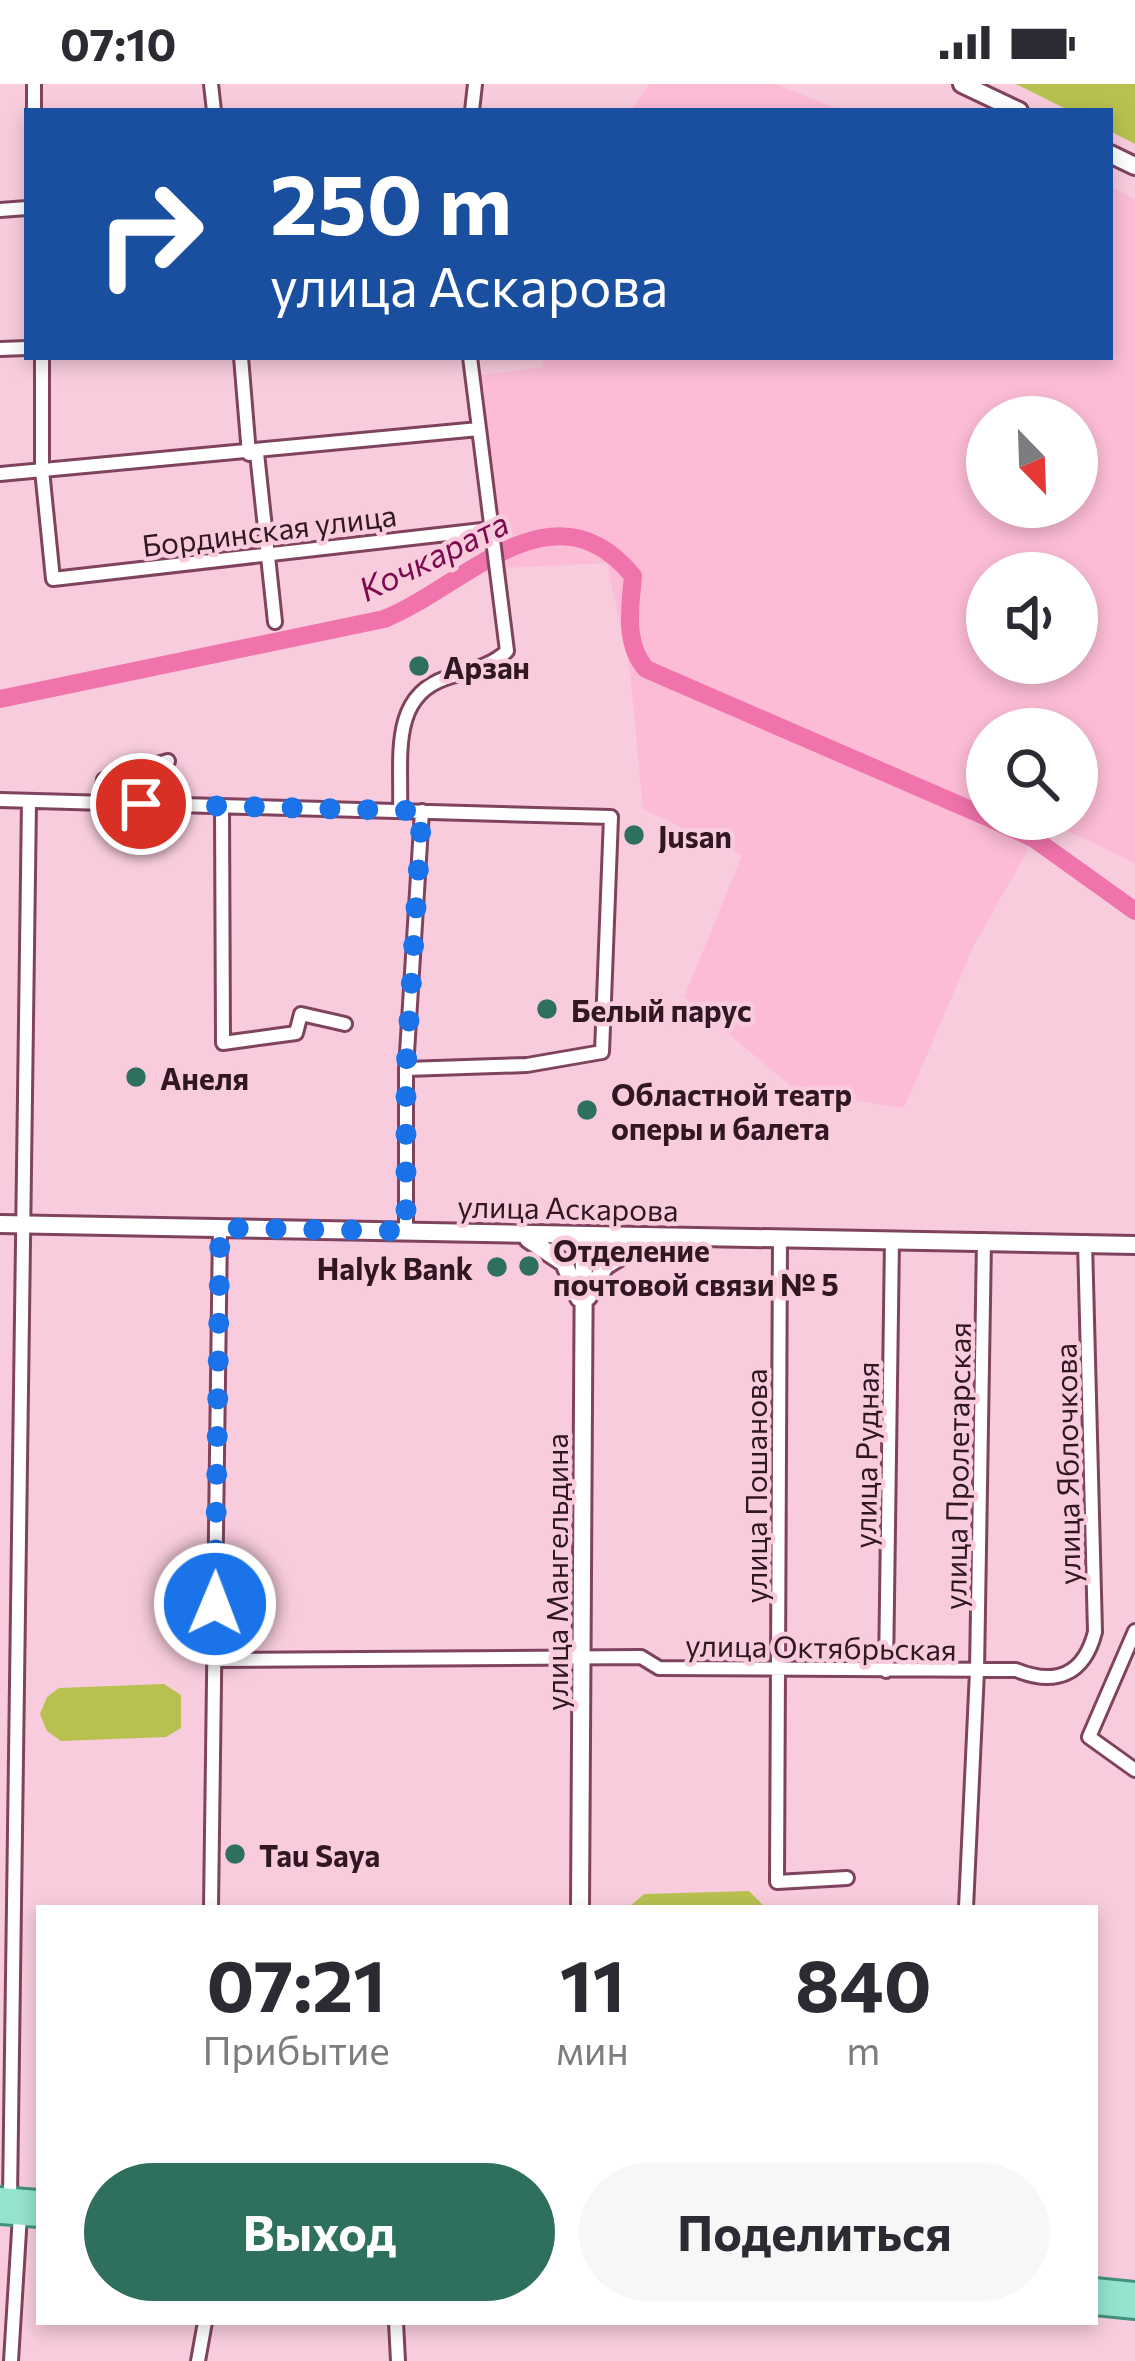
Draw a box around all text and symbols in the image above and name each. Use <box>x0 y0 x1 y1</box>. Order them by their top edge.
text: 07:10 <box>60 15 176 70</box>
text: 250 m <box>270 150 512 252</box>
icon: right <box>72 156 228 312</box>
text: улица Аскарова <box>270 252 668 318</box>
north arrow <box>966 396 1098 528</box>
map controls <box>966 396 1098 840</box>
street label: Бординская улица <box>140 495 398 563</box>
water label: Кочкарата <box>351 501 515 609</box>
button: sound <box>966 552 1098 684</box>
place label: Арзан <box>443 648 530 685</box>
marker: Арзан <box>406 653 432 679</box>
button: search <box>966 708 1098 840</box>
pin <box>90 753 192 855</box>
icon: arrive <box>108 771 174 837</box>
place label: Jusan <box>658 817 732 854</box>
marker: Jusan <box>621 822 647 848</box>
place label: Белый парус <box>571 991 751 1028</box>
marker: Белый парус <box>534 996 560 1022</box>
place label: Анеля <box>160 1059 249 1096</box>
marker: Анеля <box>123 1064 149 1090</box>
place label: Областной театр оперы и балета <box>611 1075 852 1146</box>
marker: Областной театр оперы и балета <box>574 1097 600 1123</box>
street label: улица Аскарова <box>457 1187 679 1227</box>
place label: Отделение почтовой связи № 5 <box>553 1231 839 1302</box>
place label: Halyk Bank <box>317 1249 473 1286</box>
marker: Отделение почтовой связи № 5 <box>516 1253 542 1279</box>
marker: Halyk Bank <box>484 1254 510 1280</box>
street label: улица Пролетарская <box>935 1322 977 1610</box>
street label: улица Яблочкова <box>1045 1343 1087 1585</box>
street label: улица Рудная <box>845 1361 885 1549</box>
street label: улица Пошанова <box>736 1368 773 1604</box>
street label: улица Мангельдина <box>537 1433 574 1711</box>
position arrow <box>152 1541 278 1667</box>
street label: улица Октябрьская <box>685 1625 957 1667</box>
place label: Tau Saya <box>259 1836 380 1873</box>
marker: Tau Saya <box>222 1841 248 1867</box>
text: 07:21 <box>206 1939 386 2027</box>
text: 11 <box>560 1939 625 2027</box>
text: 840 <box>795 1939 932 2027</box>
text: Прибытие <box>202 2025 390 2073</box>
text: мин <box>556 2025 629 2073</box>
text: m <box>846 2025 880 2073</box>
button: Выход <box>84 2163 555 2301</box>
button: Поделиться <box>579 2163 1050 2301</box>

